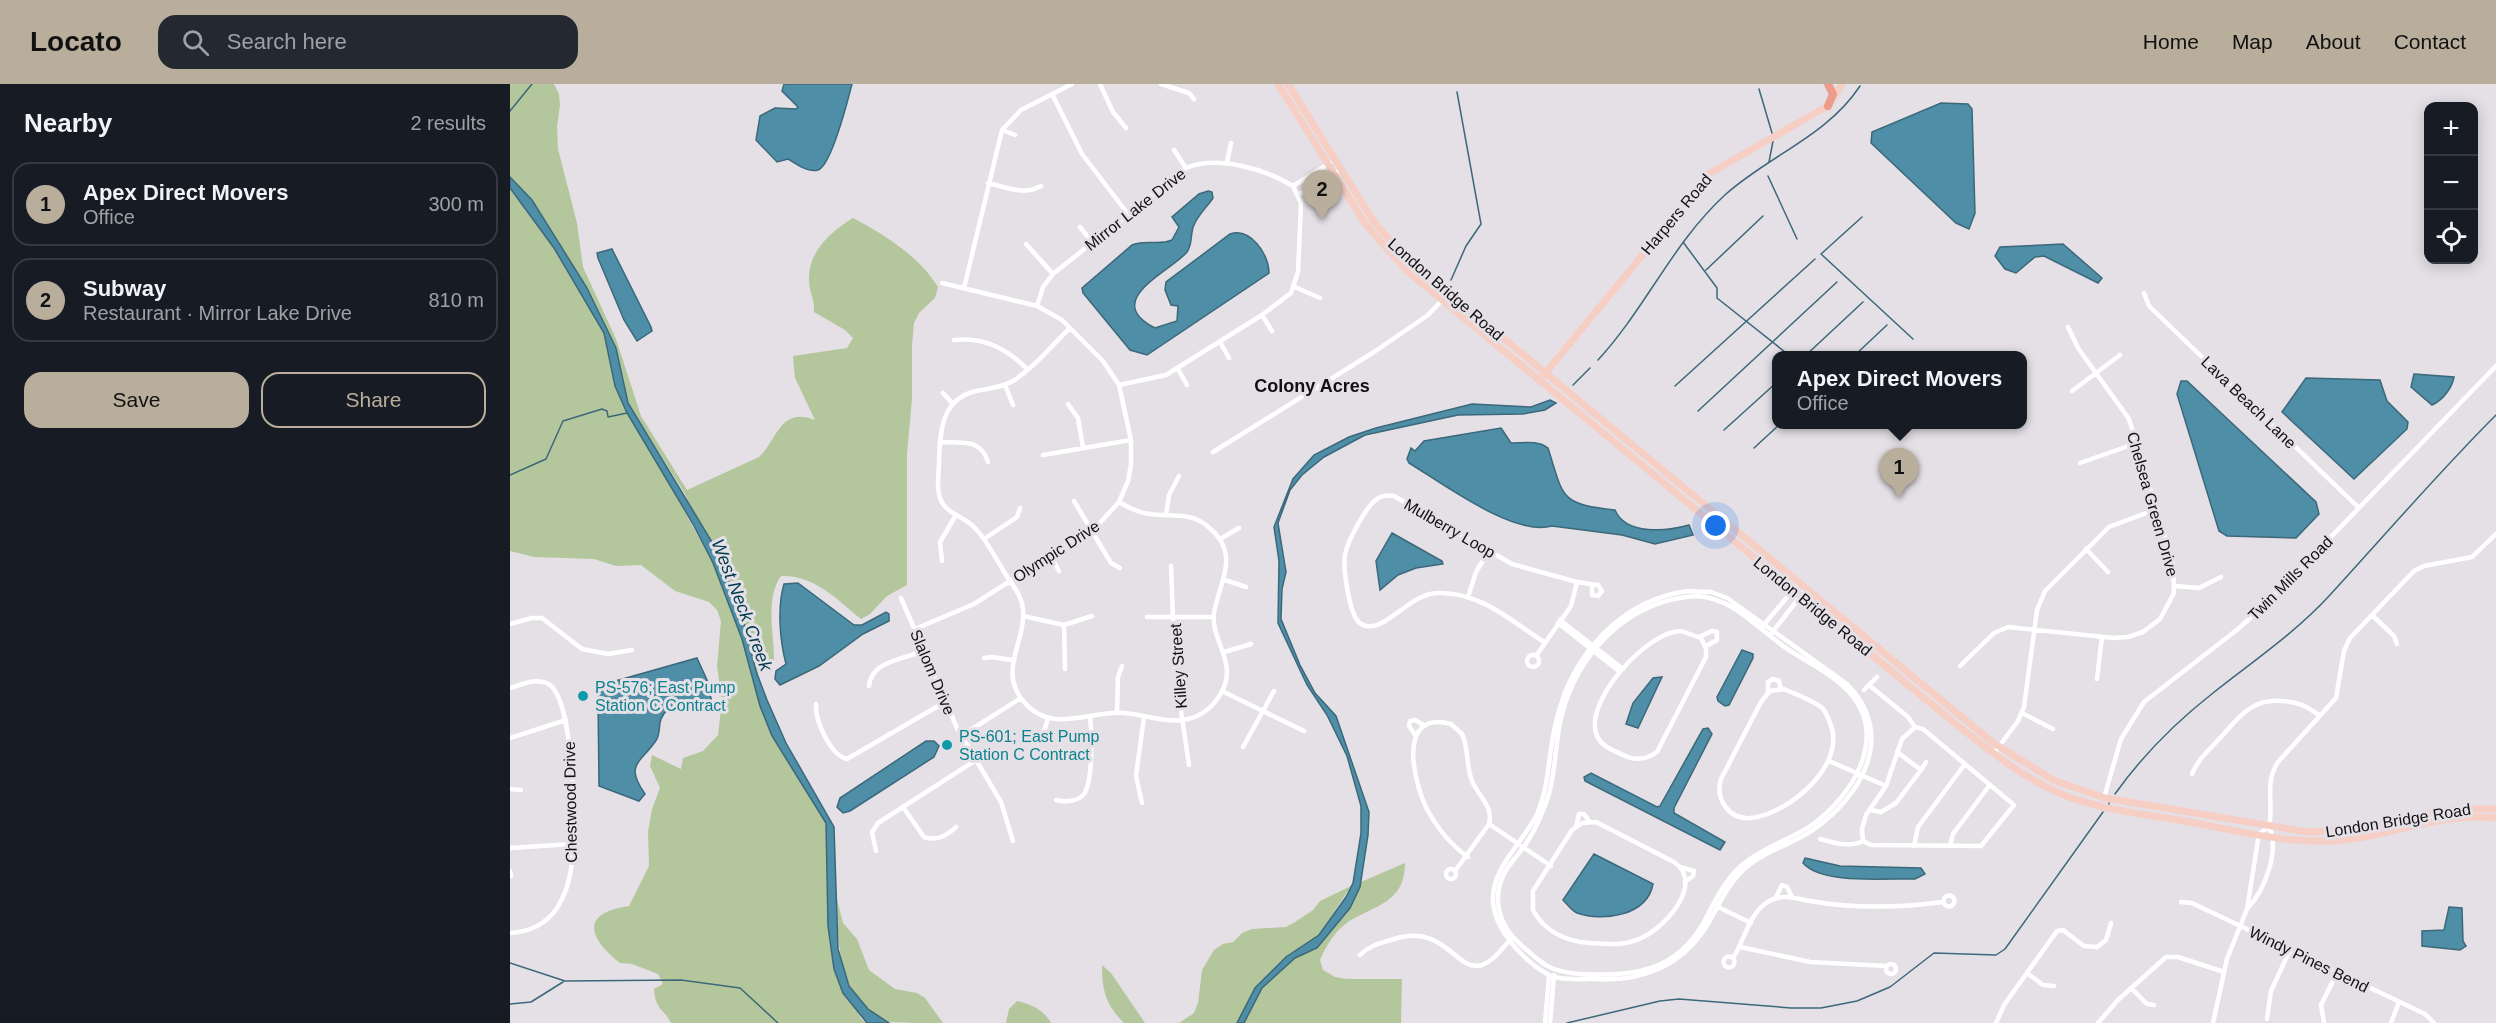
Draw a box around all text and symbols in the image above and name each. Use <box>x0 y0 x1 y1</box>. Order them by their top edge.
search box <box>158 15 578 69</box>
text: Locato <box>30 26 122 57</box>
icon: search <box>179 26 212 59</box>
text: Search here <box>227 29 347 54</box>
text: Home <box>2143 30 2199 53</box>
text: Map <box>2232 30 2273 53</box>
text: About <box>2306 30 2361 53</box>
text: Contact <box>2394 30 2466 53</box>
map controls <box>2424 102 2478 264</box>
button: + <box>2424 102 2478 156</box>
text: Nearby <box>24 108 112 138</box>
text: 2 results <box>410 112 486 134</box>
button: − <box>2424 156 2478 210</box>
street label: Mirror Lake Drive <box>1082 165 1189 254</box>
pin: 2 <box>1302 170 1342 220</box>
street label: Harpers Road <box>1638 171 1715 258</box>
text: Apex Direct Movers <box>83 180 288 205</box>
text: 1 <box>40 193 51 215</box>
text: 300 m <box>428 193 484 215</box>
text: Office <box>83 206 135 228</box>
button: locate <box>2424 210 2478 264</box>
street label: London Bridge Road <box>1385 235 1507 344</box>
text: Subway <box>83 276 166 301</box>
text: 2 <box>40 289 51 311</box>
text: 810 m <box>428 289 484 311</box>
text: Restaurant · Mirror Lake Drive <box>83 302 352 324</box>
popup <box>1772 351 2027 429</box>
street label: Lava Beach Lane <box>2198 353 2299 452</box>
text: Apex Direct Movers <box>1797 366 2002 391</box>
button: Save <box>24 372 249 428</box>
button: Share <box>261 372 486 428</box>
district label: Colony Acres <box>1254 376 1370 396</box>
text: Office <box>1797 392 1849 414</box>
street label: Chelsea Green Drive <box>2124 430 2181 578</box>
pin: 1 <box>1880 448 1918 498</box>
street label: Mulberry Loop <box>1401 496 1498 561</box>
your location <box>1701 511 1730 540</box>
street label: Olympic Drive <box>1010 517 1103 586</box>
street label: Twin Mills Road <box>2245 533 2336 624</box>
water label: West Neck Creek <box>708 536 777 675</box>
street label: London Bridge Road <box>1750 554 1875 659</box>
street label: Killey Street <box>1167 622 1190 709</box>
street label: Slalom Drive <box>907 627 958 717</box>
place label: PS-576; East Pump Station C Contract <box>595 679 736 714</box>
marker: PS-576; East Pump Station C Contract <box>576 689 590 703</box>
place label: PS-601; East Pump Station C Contract <box>959 728 1100 763</box>
marker: PS-601; East Pump Station C Contract <box>940 738 954 752</box>
street label: Chestwood Drive <box>561 741 580 863</box>
street label: London Bridge Road <box>2324 801 2472 840</box>
street label: Windy Pines Bend <box>2246 923 2371 996</box>

